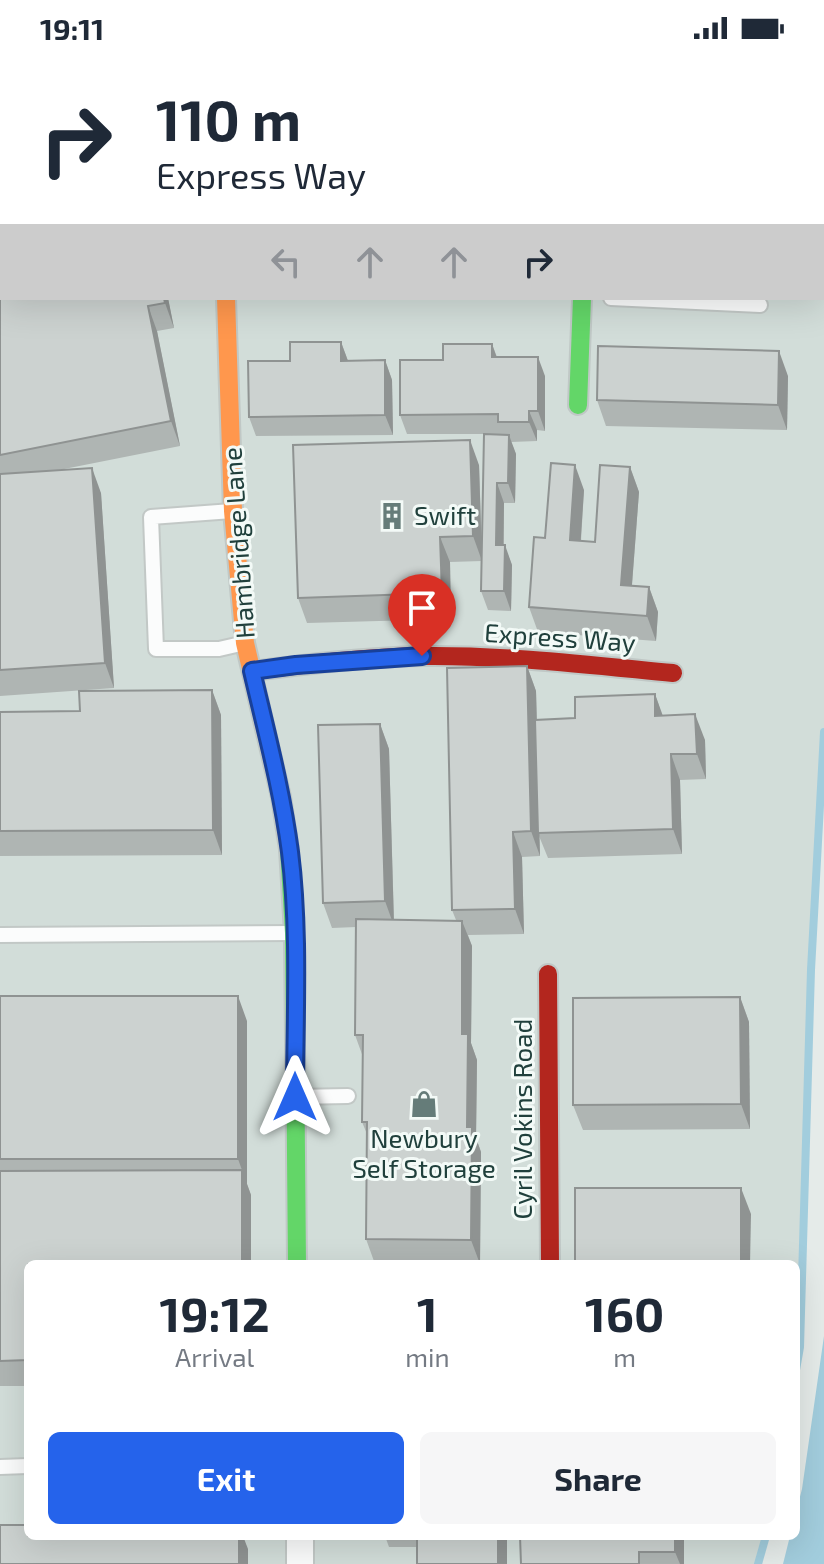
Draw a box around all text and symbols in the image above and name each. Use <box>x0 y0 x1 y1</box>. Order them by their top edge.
text: 19:11 <box>40 10 104 46</box>
text: 110 m <box>156 85 301 152</box>
icon: right <box>24 88 128 192</box>
text: Express Way <box>156 153 366 196</box>
icon: left <box>264 240 308 284</box>
icon: ahead <box>348 240 392 284</box>
icon: ahead <box>432 240 476 284</box>
icon: right <box>516 240 560 284</box>
street label: Hambridge Lane <box>215 446 260 640</box>
place label: Swift <box>414 499 476 530</box>
building icon: Swift <box>377 501 407 531</box>
pin <box>388 574 456 656</box>
icon: arrive <box>400 586 444 630</box>
street label: Express Way <box>483 616 637 657</box>
street label: Cyril Vokins Road <box>506 1019 537 1219</box>
position arrow <box>253 1055 337 1139</box>
shop icon: Newbury Self Storage <box>409 1089 439 1119</box>
place label: Newbury Self Storage <box>352 1122 496 1183</box>
text: 19:12 <box>160 1284 270 1342</box>
text: 1 <box>417 1284 438 1342</box>
text: 160 <box>585 1284 664 1342</box>
text: Arrival <box>175 1341 254 1372</box>
text: min <box>405 1341 450 1372</box>
text: m <box>613 1341 636 1372</box>
button: Exit <box>48 1432 404 1524</box>
button: Share <box>420 1432 776 1524</box>

